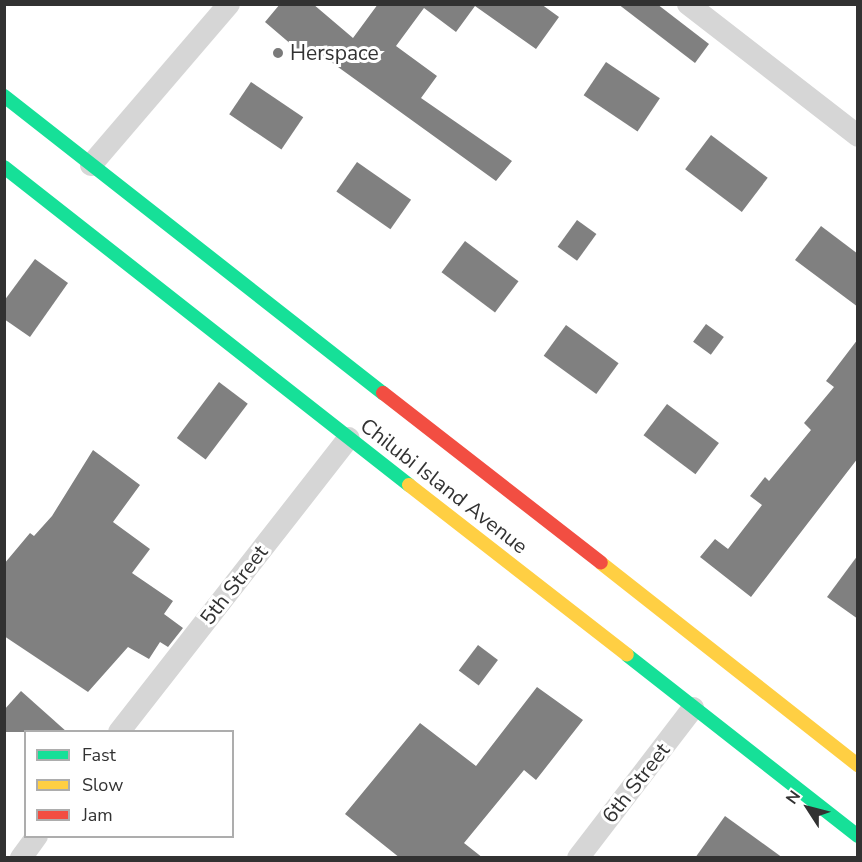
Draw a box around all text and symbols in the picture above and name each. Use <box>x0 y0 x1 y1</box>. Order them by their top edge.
place label: Herspace <box>290 40 379 66</box>
marker: Herspace <box>271 46 285 60</box>
street label: Chilubi Island Avenue <box>355 413 533 559</box>
street label: 5th Street <box>195 540 273 630</box>
legend <box>24 730 234 838</box>
street label: 6th Street <box>597 738 675 828</box>
text: Fast <box>82 743 116 767</box>
text: Slow <box>82 773 123 797</box>
north arrow <box>778 778 838 838</box>
text: N <box>781 786 806 809</box>
text: Jam <box>82 803 113 827</box>

